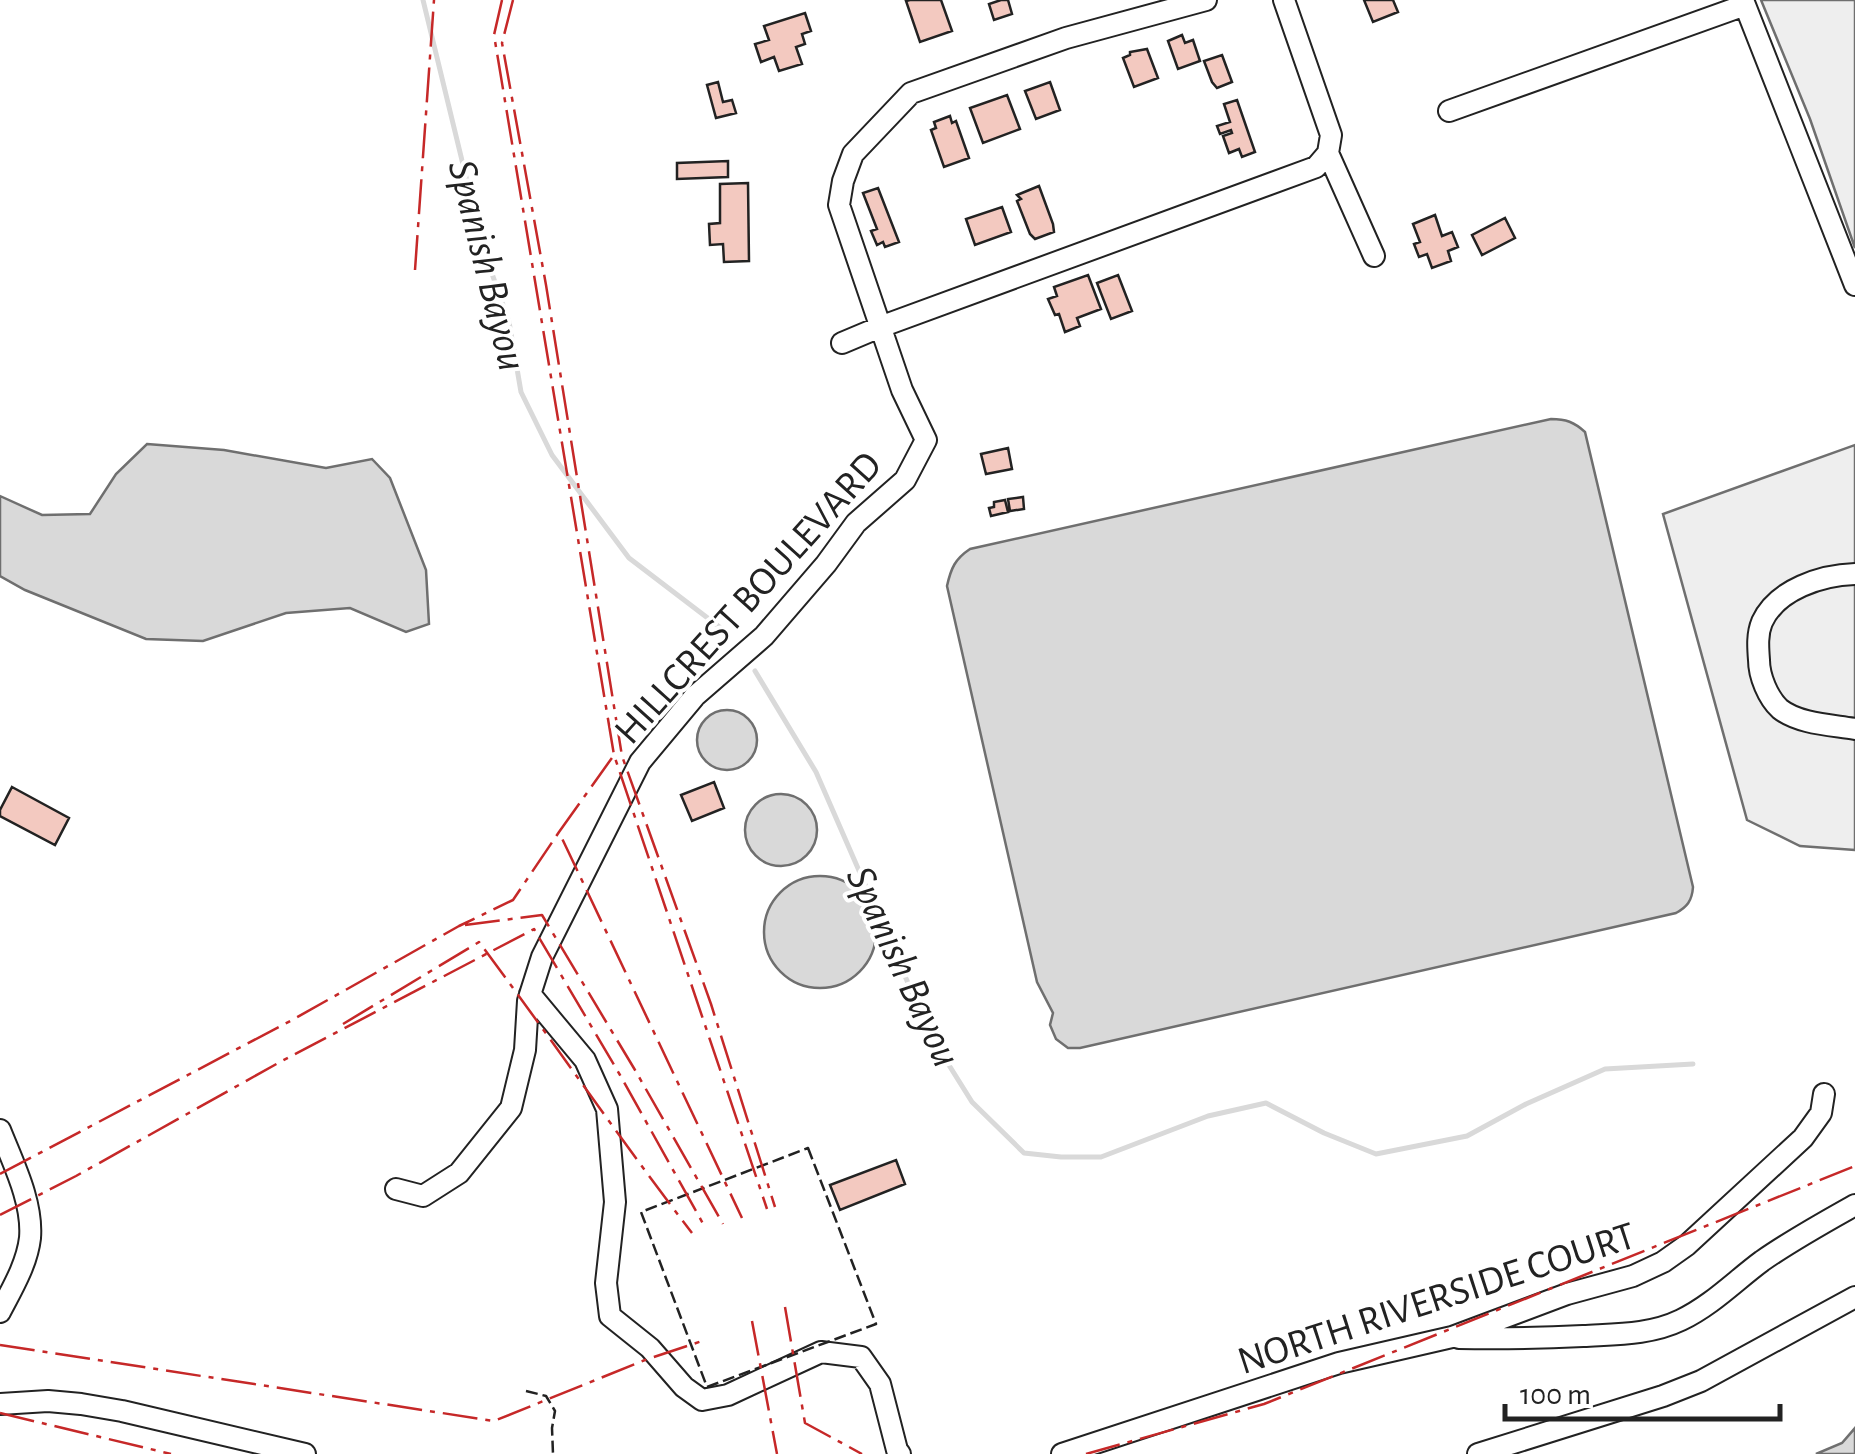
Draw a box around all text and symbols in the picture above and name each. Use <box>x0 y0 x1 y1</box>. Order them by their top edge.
water label: Spanish Bayou <box>440 156 534 376</box>
street label: HILLCREST BOULEVARD <box>607 445 890 752</box>
water label: Spanish Bayou <box>838 860 968 1074</box>
street label: NORTH RIVERSIDE COURT <box>1233 1216 1640 1382</box>
scale bar <box>1505 1359 1780 1421</box>
text: 100 m <box>1520 1380 1591 1410</box>

